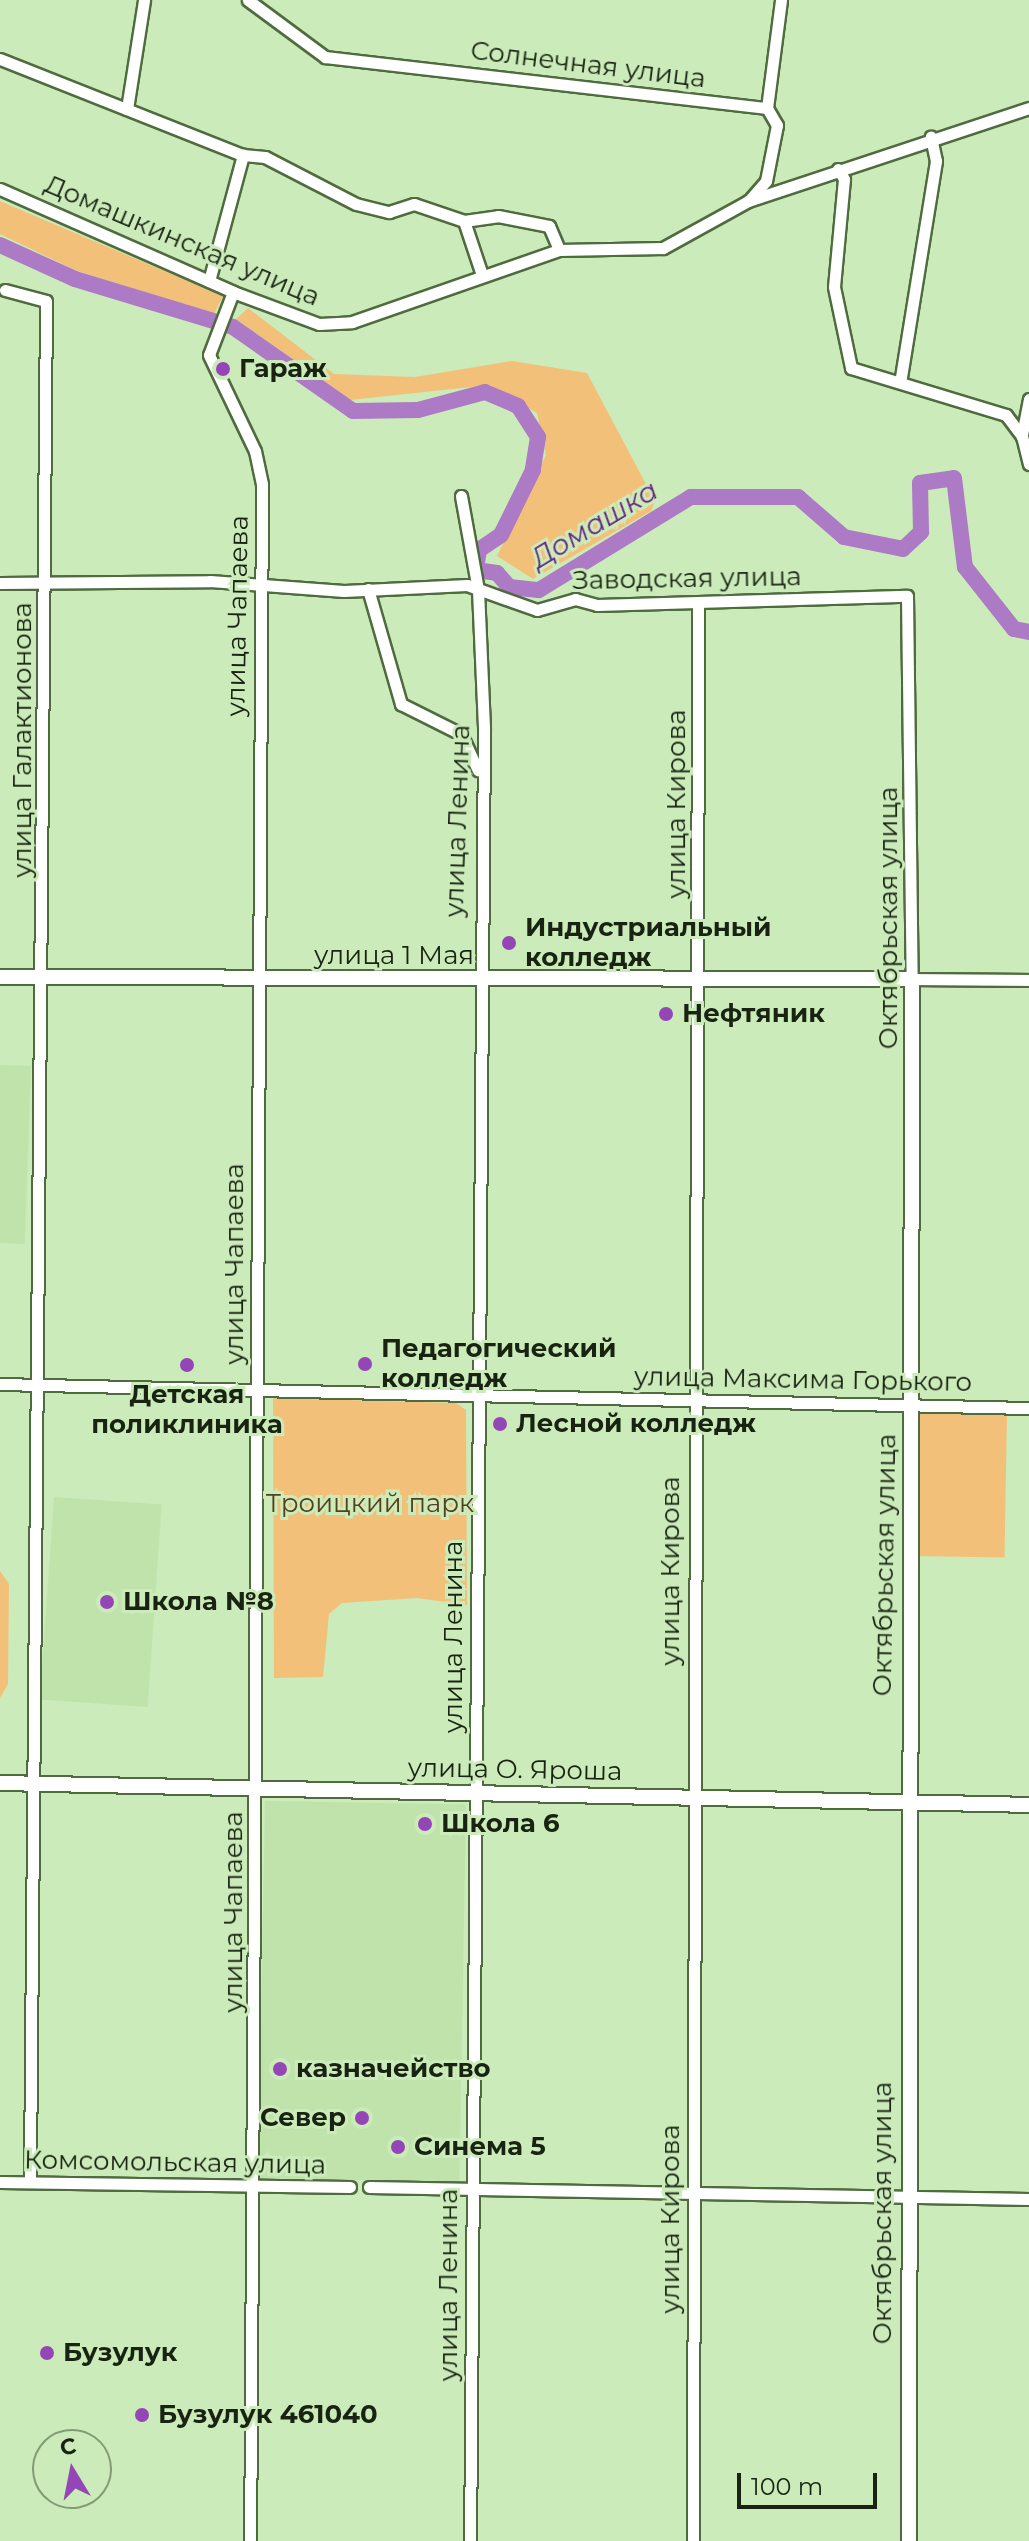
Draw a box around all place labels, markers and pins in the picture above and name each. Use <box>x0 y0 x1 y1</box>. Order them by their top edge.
place label: Гараж <box>239 353 327 385</box>
marker: Гараж <box>214 360 232 378</box>
place label: Индустриальный колледж <box>525 912 772 974</box>
marker: Индустриальный колледж <box>500 934 518 952</box>
place label: Нефтяник <box>682 998 825 1030</box>
marker: Нефтяник <box>657 1005 675 1023</box>
place label: Педагогический колледж <box>381 1333 616 1394</box>
marker: Детская поликлиника <box>176 1354 198 1376</box>
marker: Педагогический колледж <box>356 1355 374 1373</box>
place label: Детская поликлиника <box>91 1379 283 1440</box>
place label: Лесной колледж <box>516 1408 756 1440</box>
marker: Лесной колледж <box>491 1415 509 1433</box>
place label: Школа №8 <box>123 1586 274 1618</box>
marker: Школа №8 <box>98 1593 116 1611</box>
place label: Школа 6 <box>441 1808 560 1840</box>
marker: Школа 6 <box>416 1815 434 1833</box>
place label: казначейство <box>296 2053 491 2085</box>
marker: казначейство <box>271 2060 289 2078</box>
place label: Север <box>260 2102 346 2134</box>
marker: Север <box>353 2109 371 2127</box>
place label: Синема 5 <box>414 2131 546 2163</box>
marker: Синема 5 <box>389 2138 407 2156</box>
place label: Бузулук <box>63 2337 177 2369</box>
marker: Бузулук <box>38 2344 56 2362</box>
place label: Бузулук 461040 <box>158 2399 378 2431</box>
marker: Бузулук 461040 <box>133 2406 151 2424</box>

